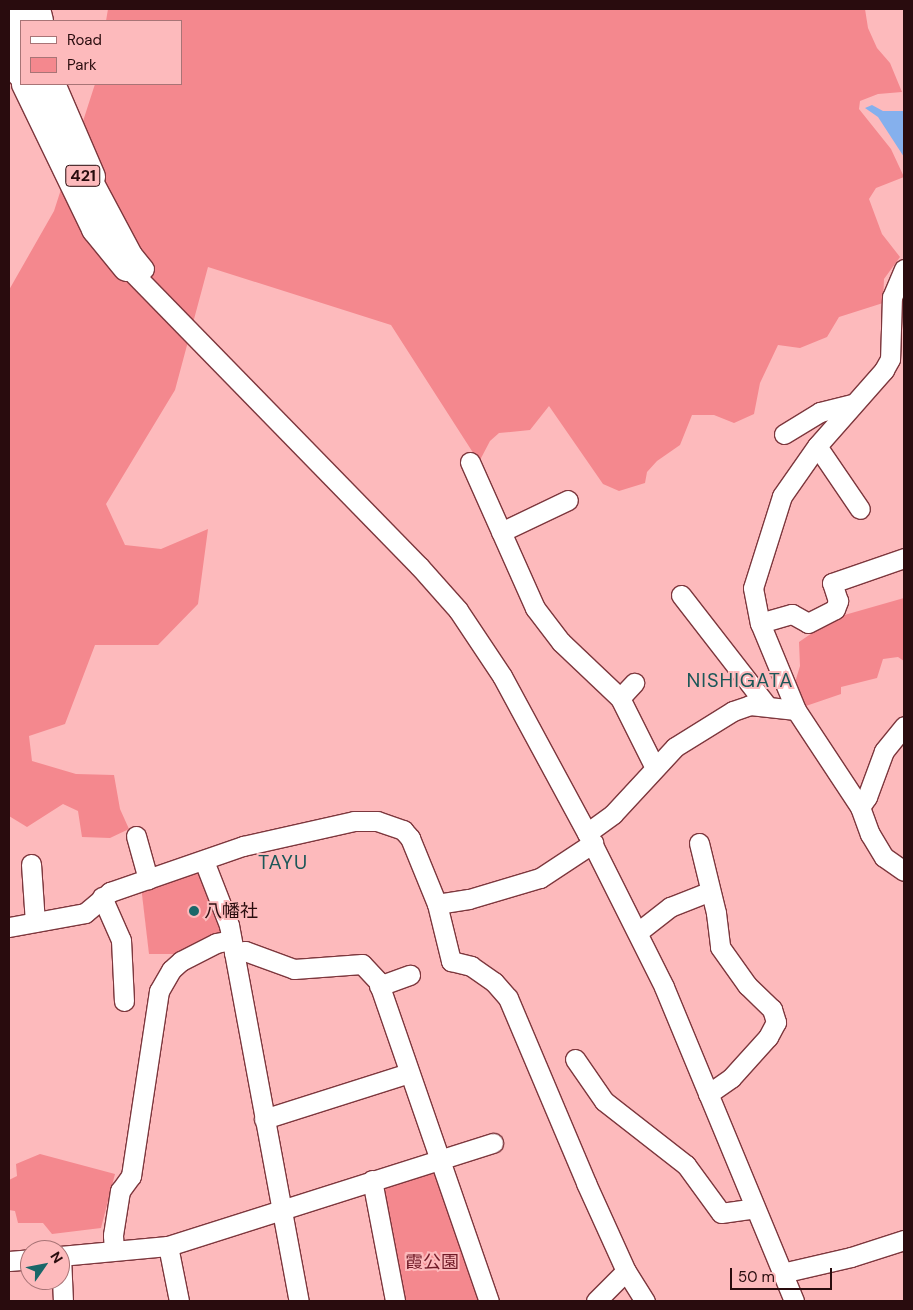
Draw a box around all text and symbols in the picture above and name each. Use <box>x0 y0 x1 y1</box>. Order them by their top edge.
legend <box>20 20 182 85</box>
text: Road <box>67 30 102 50</box>
text: Park <box>67 55 97 75</box>
road number: 421 <box>64 162 102 190</box>
district label: NISHIGATA <box>685 668 795 692</box>
district label: TAYU <box>257 850 309 874</box>
place label: 八幡社 <box>204 900 258 922</box>
marker: 八幡社 <box>188 905 200 917</box>
north arrow <box>20 1240 70 1290</box>
text: N <box>46 1248 67 1267</box>
park label: 霞公園 <box>405 1251 459 1273</box>
scale bar <box>733 1258 836 1290</box>
text: 50 m <box>738 1267 775 1287</box>

